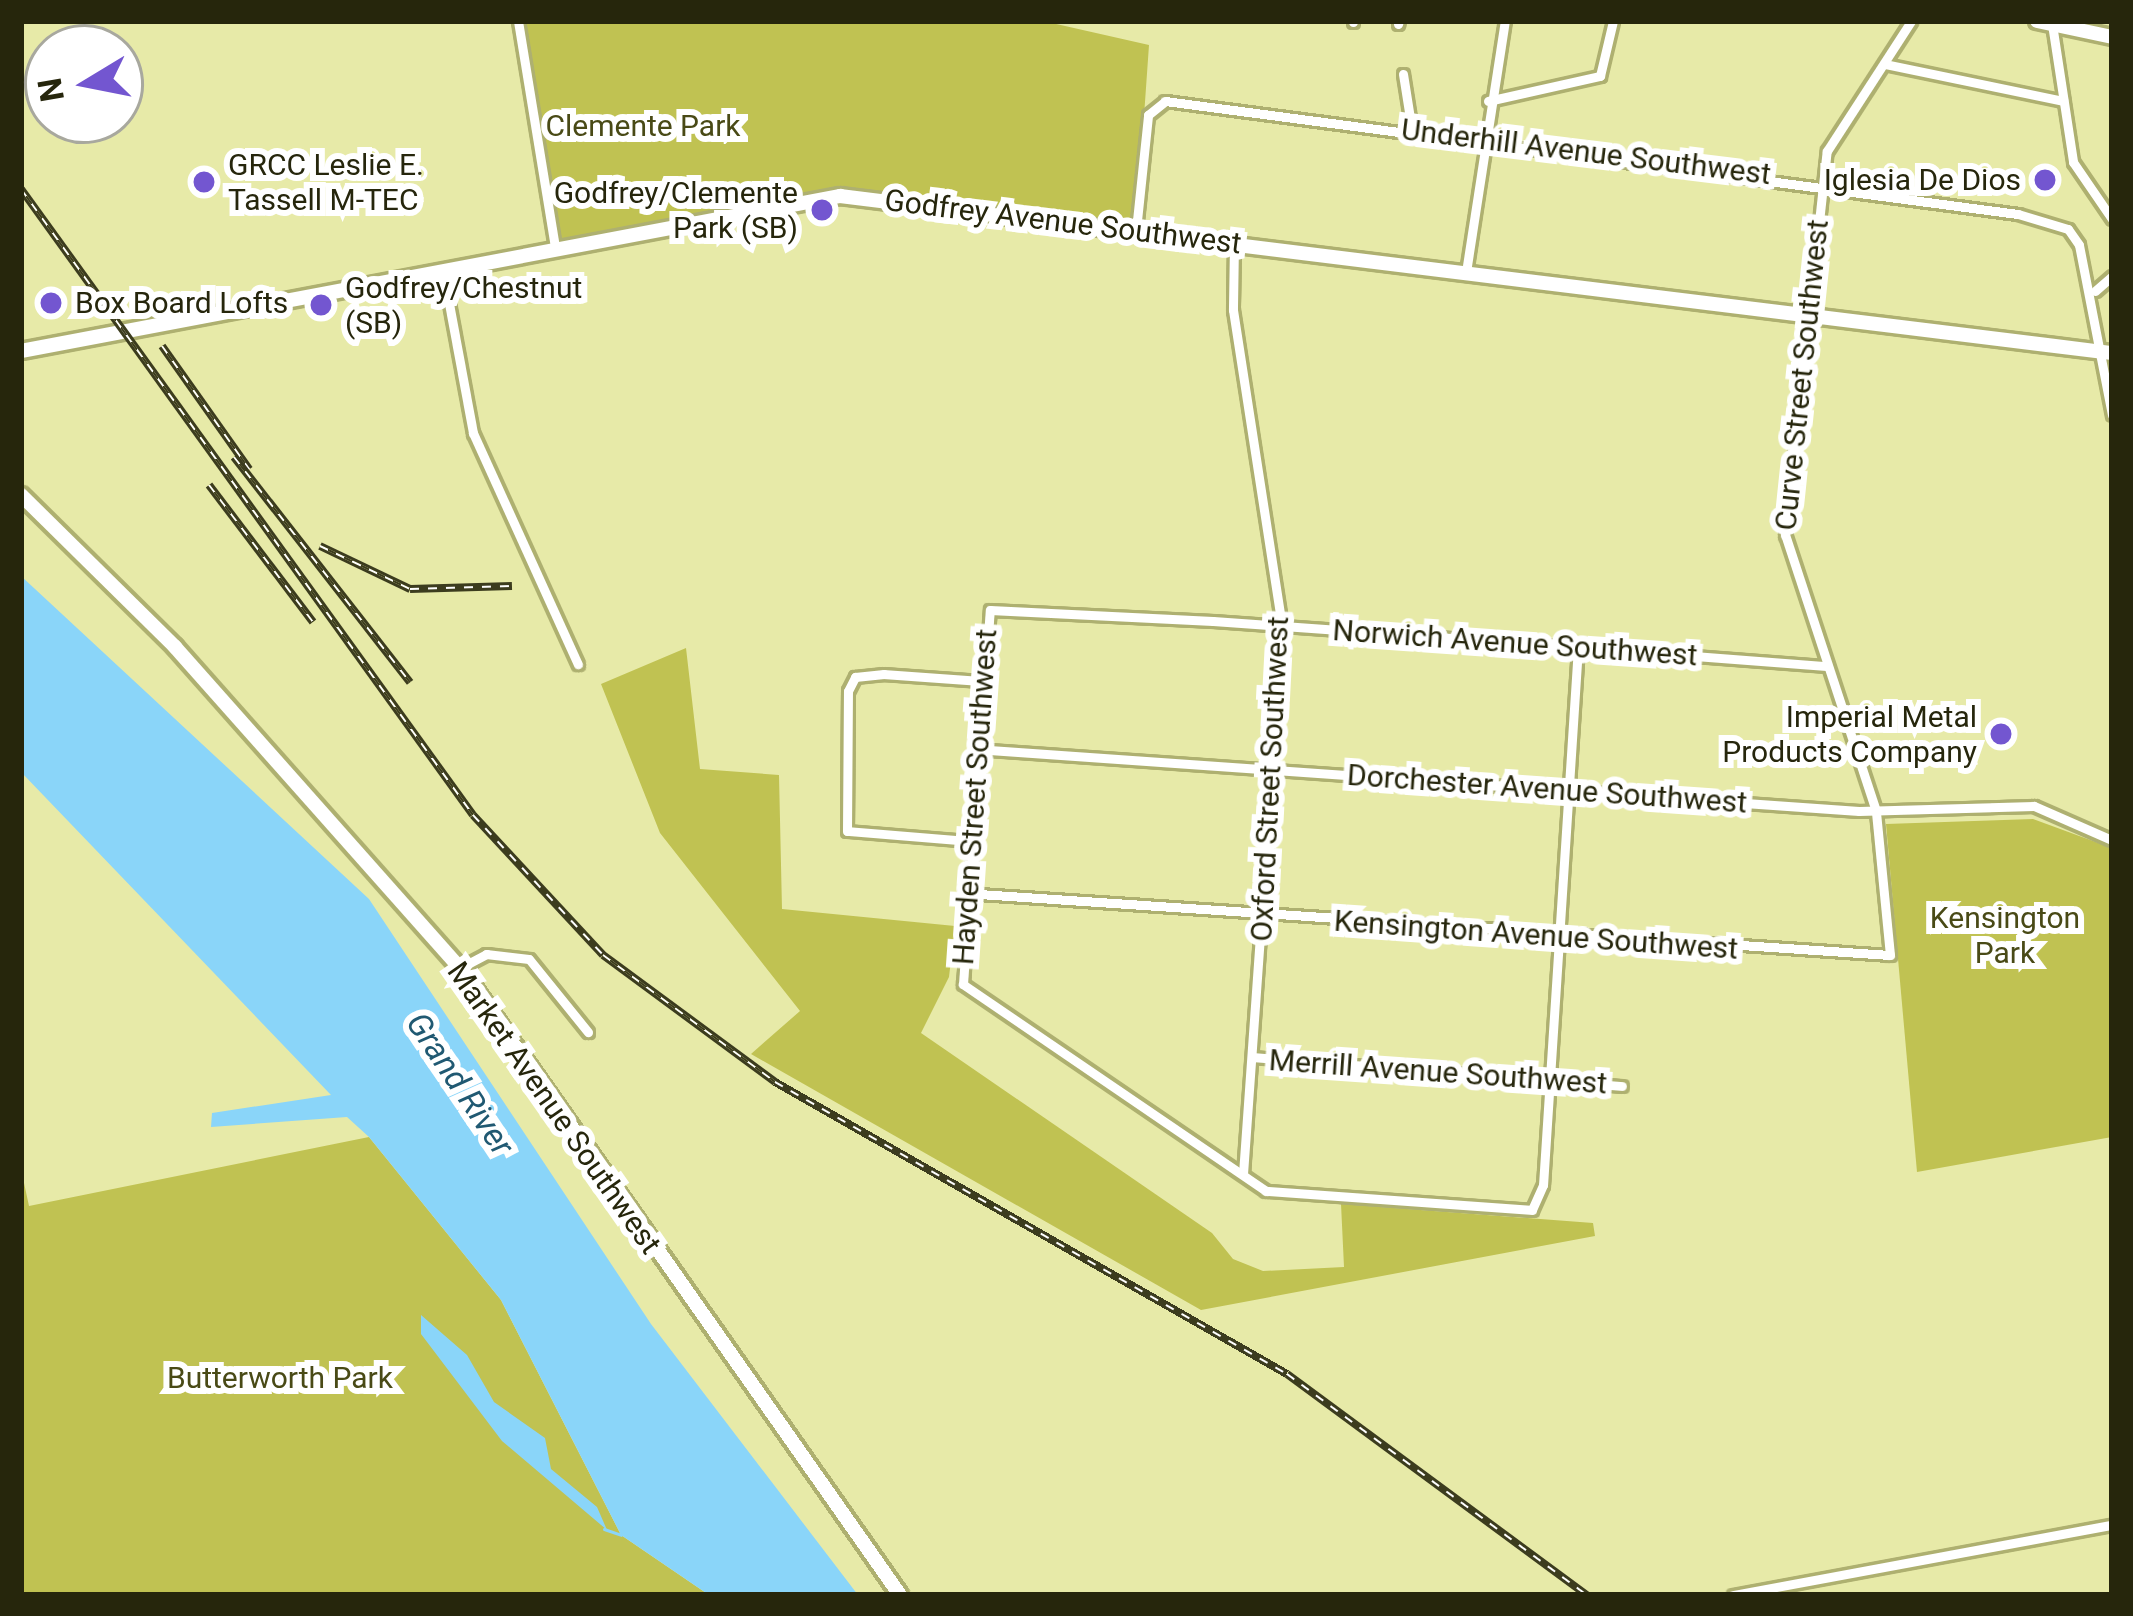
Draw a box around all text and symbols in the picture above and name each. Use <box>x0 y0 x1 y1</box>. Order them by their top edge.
north arrow <box>24 24 144 144</box>
text: N <box>30 75 72 105</box>
park label: Clemente Park <box>545 108 741 144</box>
street label: Underhill Avenue Southwest <box>1399 111 1773 193</box>
place label: GRCC Leslie E. Tassell M-TEC <box>228 147 424 218</box>
place label: Iglesia De Dios <box>1824 162 2021 198</box>
marker: Iglesia De Dios <box>2032 167 2058 193</box>
marker: GRCC Leslie E. Tassell M-TEC <box>191 169 217 195</box>
place label: Godfrey/Clemente Park (SB) <box>554 175 798 246</box>
street label: Godfrey Avenue Southwest <box>883 182 1243 262</box>
marker: Godfrey/Clemente Park (SB) <box>809 197 835 223</box>
street label: Curve Street Southwest <box>1768 218 1836 532</box>
place label: Godfrey/Chestnut (SB) <box>345 270 582 340</box>
place label: Box Board Lofts <box>75 285 288 321</box>
marker: Box Board Lofts <box>38 290 64 316</box>
marker: Godfrey/Chestnut (SB) <box>308 292 334 318</box>
street label: Norwich Avenue Southwest <box>1331 612 1699 674</box>
street label: Oxford Street Southwest <box>1244 616 1296 942</box>
street label: Hayden Street Southwest <box>945 628 1005 966</box>
place label: Imperial Metal Products Company <box>1722 699 1977 770</box>
marker: Imperial Metal Products Company <box>1988 721 2014 747</box>
street label: Dorchester Avenue Southwest <box>1346 757 1748 821</box>
park label: Kensington Park <box>1930 900 2080 970</box>
street label: Kensington Avenue Southwest <box>1333 903 1739 967</box>
street label: Market Avenue Southwest <box>439 955 669 1261</box>
water label: Grand River <box>398 1005 522 1163</box>
street label: Merrill Avenue Southwest <box>1268 1042 1608 1102</box>
park label: Butterworth Park <box>167 1360 393 1396</box>

